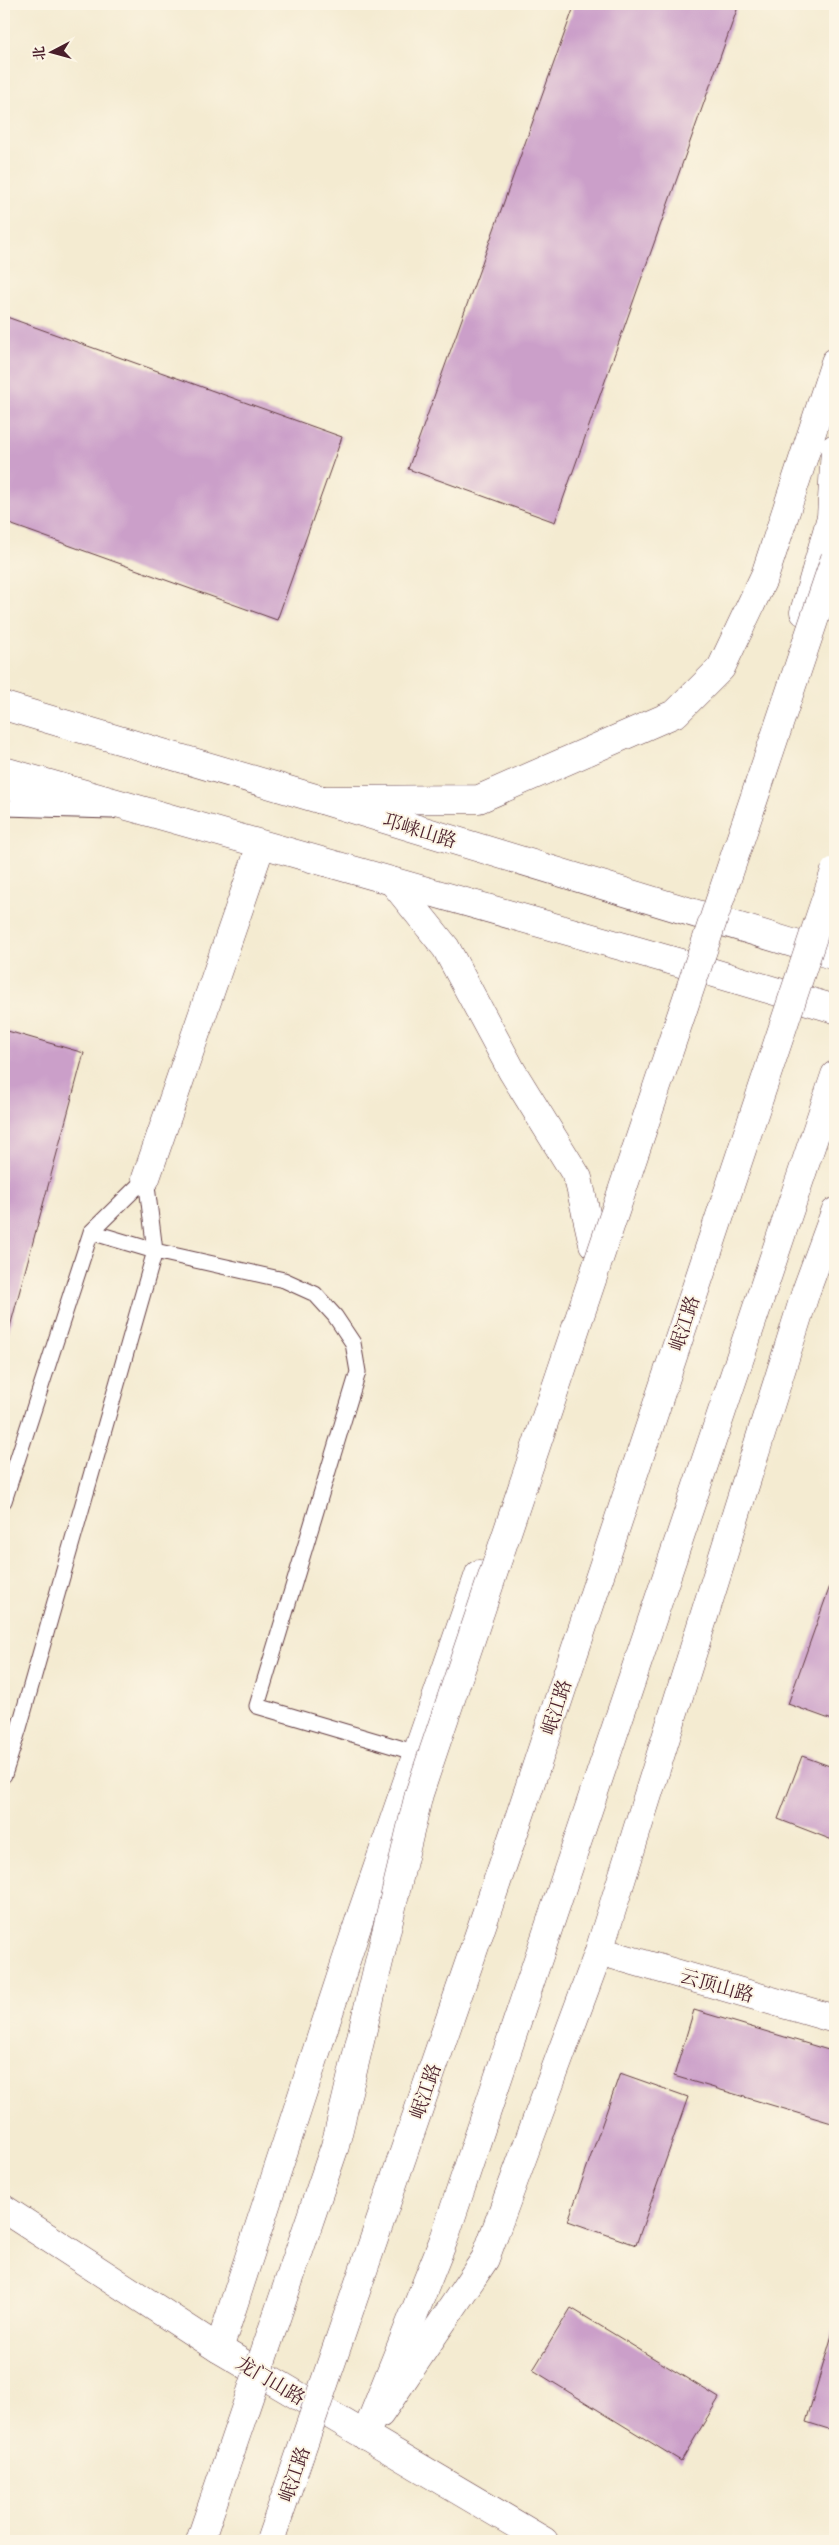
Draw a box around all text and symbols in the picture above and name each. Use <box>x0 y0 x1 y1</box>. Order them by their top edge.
north arrow <box>28 28 78 78</box>
text: 北 <box>29 45 50 61</box>
street label: 邛崃山路 <box>380 807 460 855</box>
street label: 岷江路 <box>664 1292 706 1354</box>
street label: 岷江路 <box>536 1676 578 1738</box>
street label: 云顶山路 <box>677 1963 757 2009</box>
street label: 岷江路 <box>404 2060 448 2123</box>
street label: 龙门山路 <box>231 2350 310 2412</box>
street label: 岷江路 <box>273 2443 317 2506</box>

